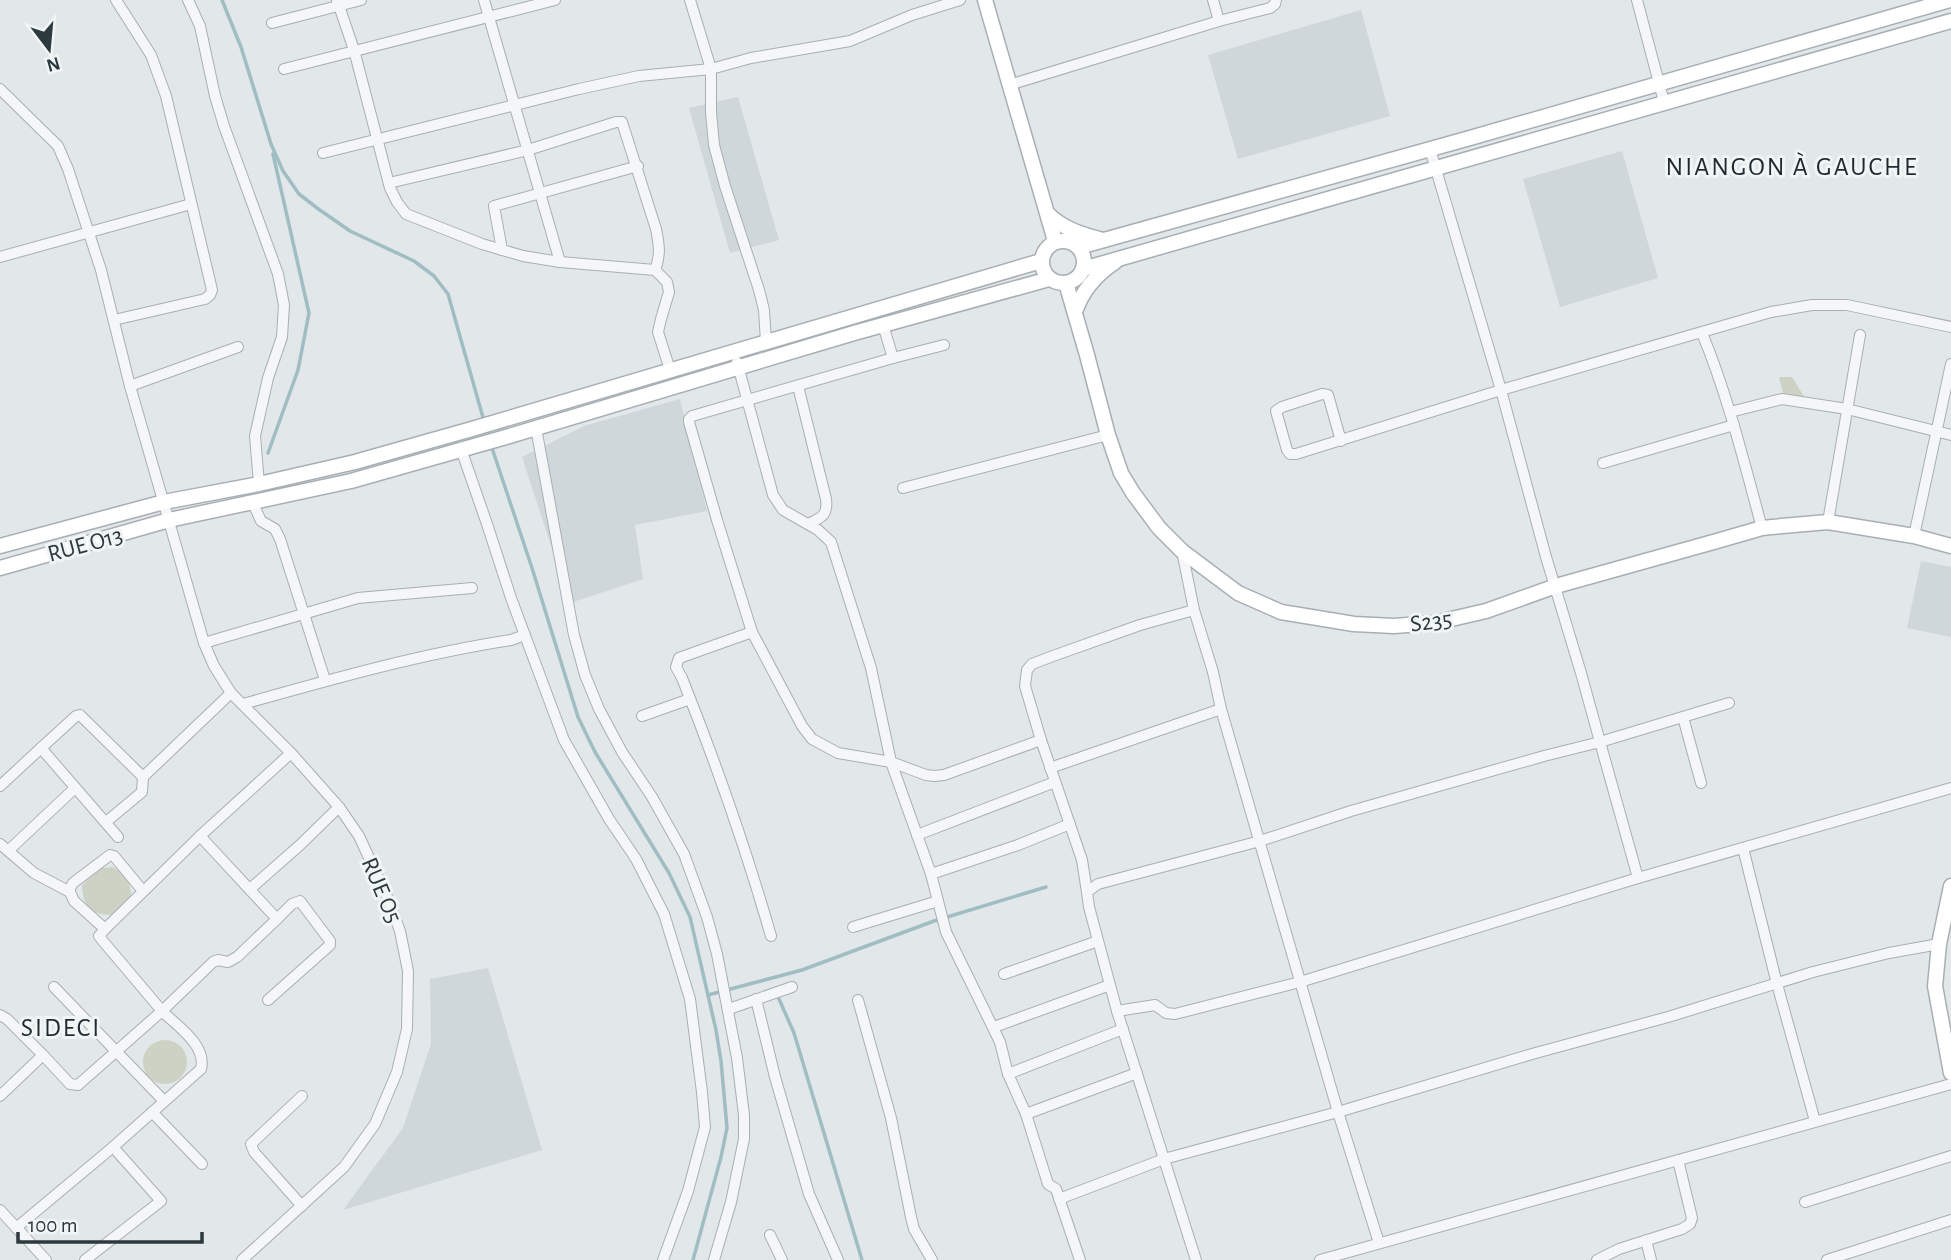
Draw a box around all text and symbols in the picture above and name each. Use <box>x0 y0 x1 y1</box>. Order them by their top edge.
north arrow <box>14 14 84 84</box>
text: N <box>44 53 62 75</box>
district label: NIANGON À GAUCHE <box>1666 152 1918 180</box>
street label: RUE O13 <box>45 523 125 566</box>
street label: S235 <box>1409 607 1454 637</box>
street label: RUE O5 <box>357 854 406 927</box>
district label: SIDECI <box>21 1015 101 1041</box>
scale bar <box>18 1200 201 1244</box>
text: 100 m <box>28 1215 78 1236</box>

